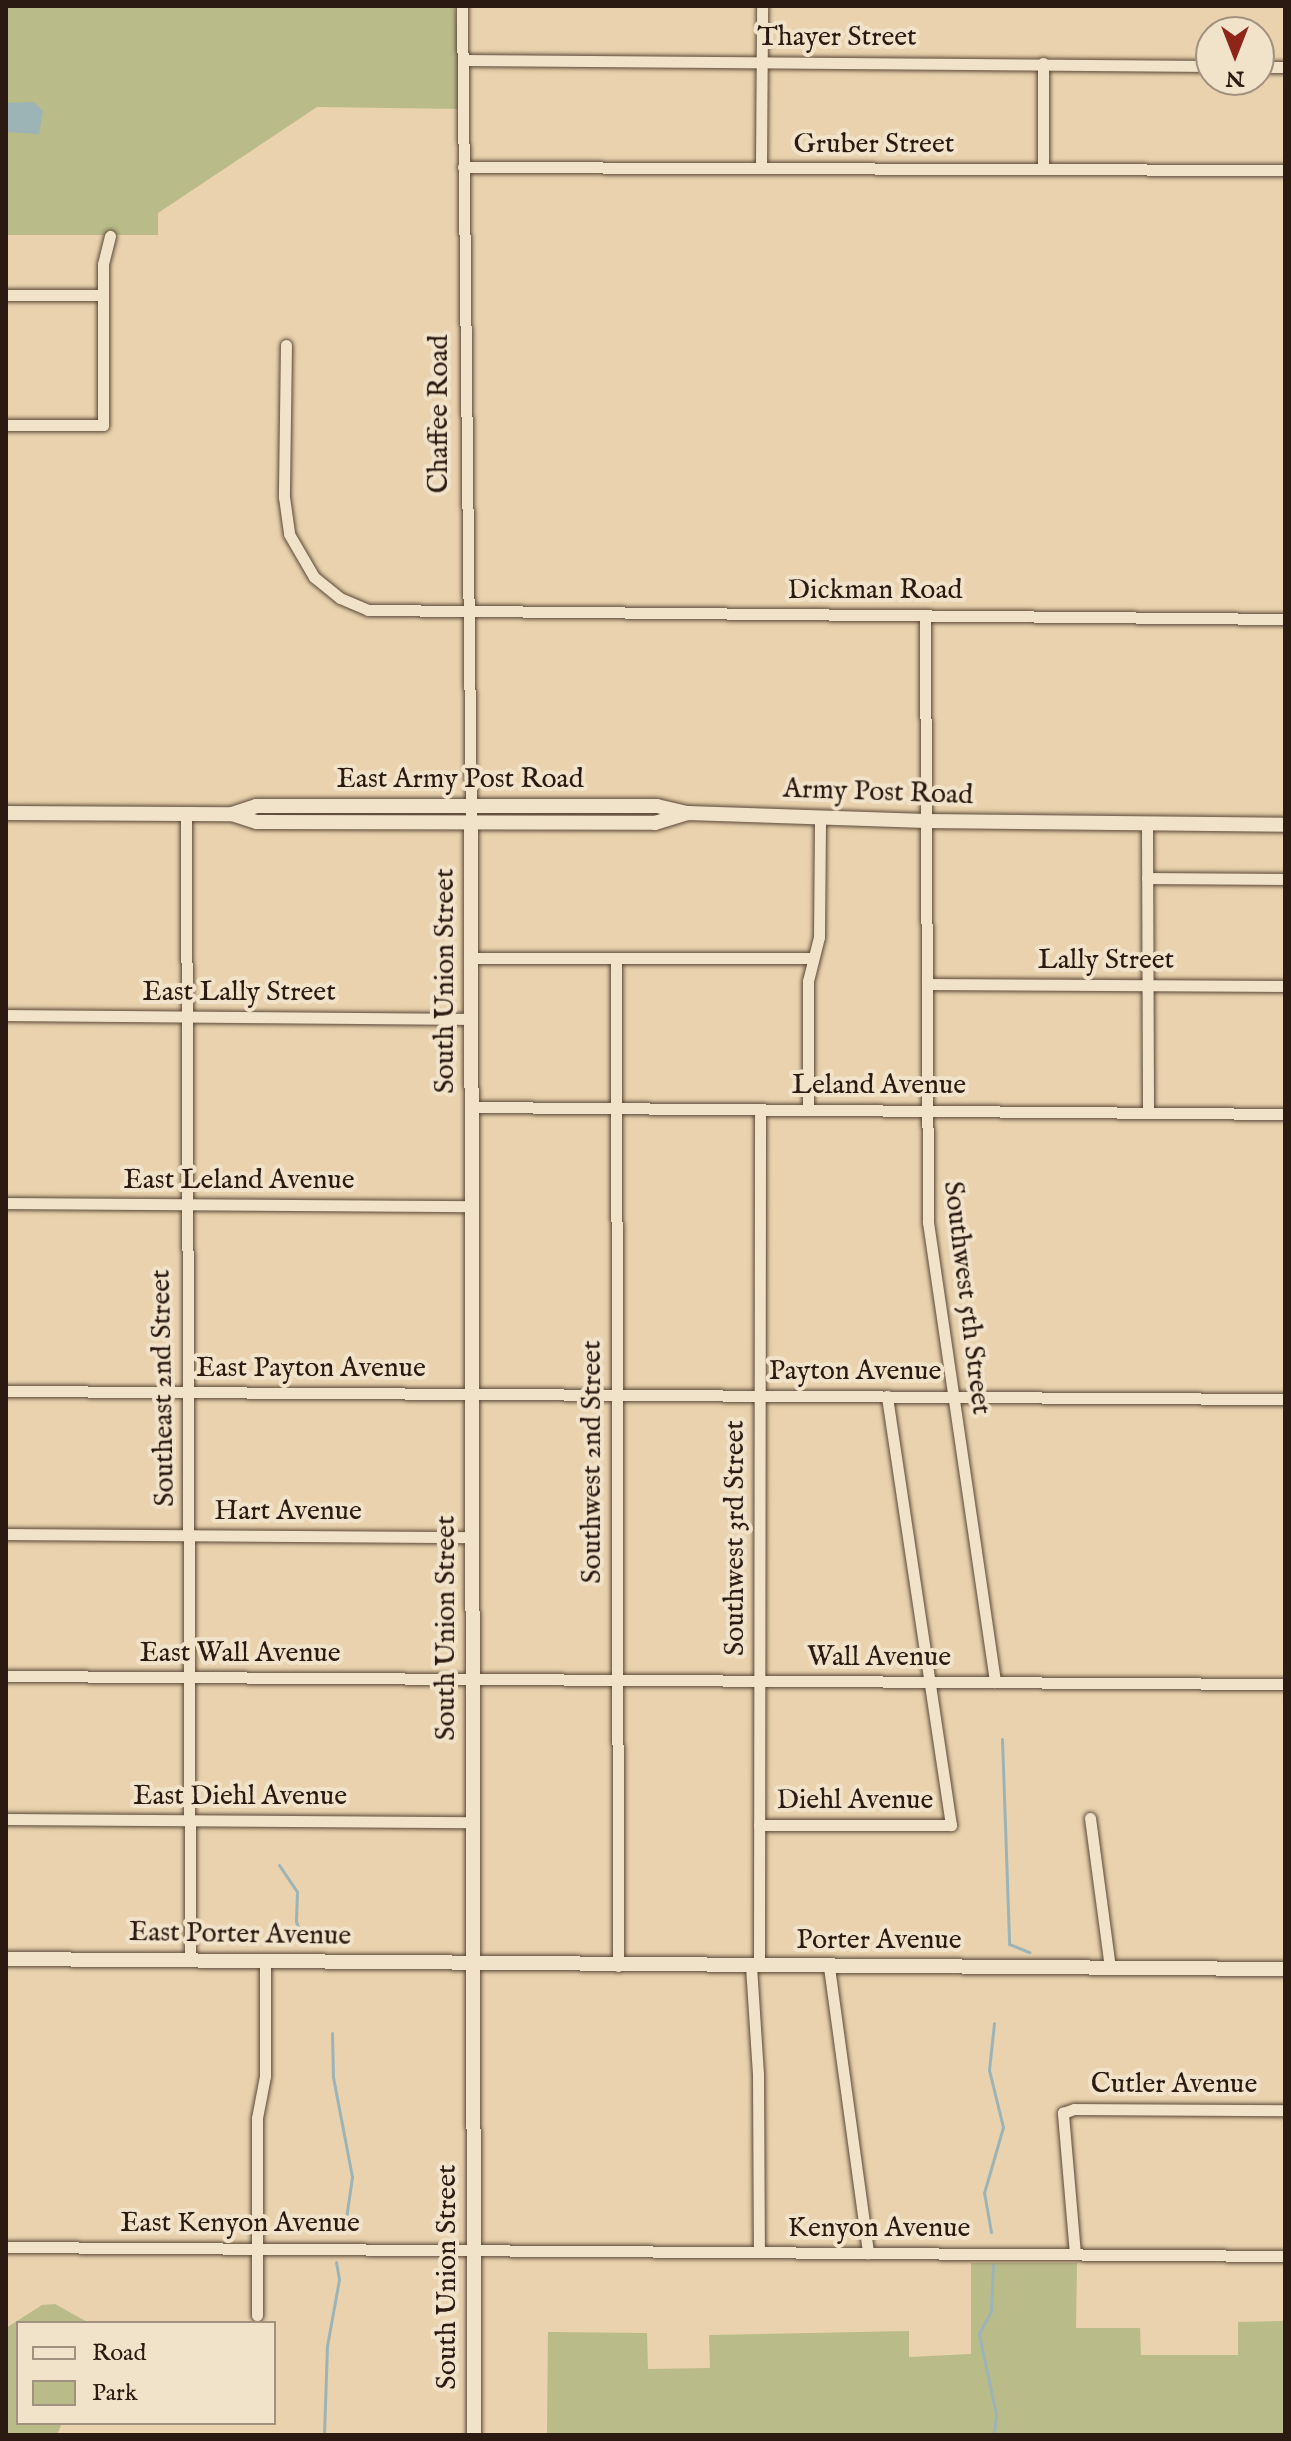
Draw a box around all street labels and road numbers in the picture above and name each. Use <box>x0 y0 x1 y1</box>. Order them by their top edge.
street label: Thayer Street <box>757 21 917 55</box>
street label: Gruber Street <box>794 128 954 162</box>
street label: Chaffee Road <box>423 335 457 493</box>
street label: Dickman Road <box>788 574 962 608</box>
street label: East Army Post Road <box>336 763 584 797</box>
street label: Army Post Road <box>782 773 974 813</box>
street label: South Union Street <box>429 868 463 1094</box>
street label: Lally Street <box>1038 944 1174 978</box>
street label: East Lally Street <box>142 976 336 1010</box>
street label: Leland Avenue <box>792 1069 966 1103</box>
street label: East Leland Avenue <box>123 1164 355 1198</box>
street label: Southwest 5th Street <box>935 1179 997 1417</box>
street label: Southeast 2nd Street <box>145 1269 183 1507</box>
street label: Southwest 2nd Street <box>576 1340 610 1584</box>
street label: East Payton Avenue <box>196 1352 426 1386</box>
street label: Payton Avenue <box>769 1355 941 1389</box>
street label: Southwest 3rd Street <box>719 1420 753 1656</box>
street label: Hart Avenue <box>214 1495 362 1529</box>
street label: South Union Street <box>430 1515 464 1741</box>
street label: East Wall Avenue <box>139 1637 341 1671</box>
street label: Wall Avenue <box>807 1641 951 1675</box>
street label: East Diehl Avenue <box>133 1780 347 1814</box>
street label: Diehl Avenue <box>777 1784 933 1818</box>
street label: East Porter Avenue <box>129 1916 351 1954</box>
street label: Porter Avenue <box>796 1924 962 1958</box>
street label: Cutler Avenue <box>1091 2068 1257 2102</box>
street label: South Union Street <box>431 2164 465 2390</box>
street label: East Kenyon Avenue <box>120 2207 360 2241</box>
street label: Kenyon Avenue <box>788 2212 970 2246</box>

